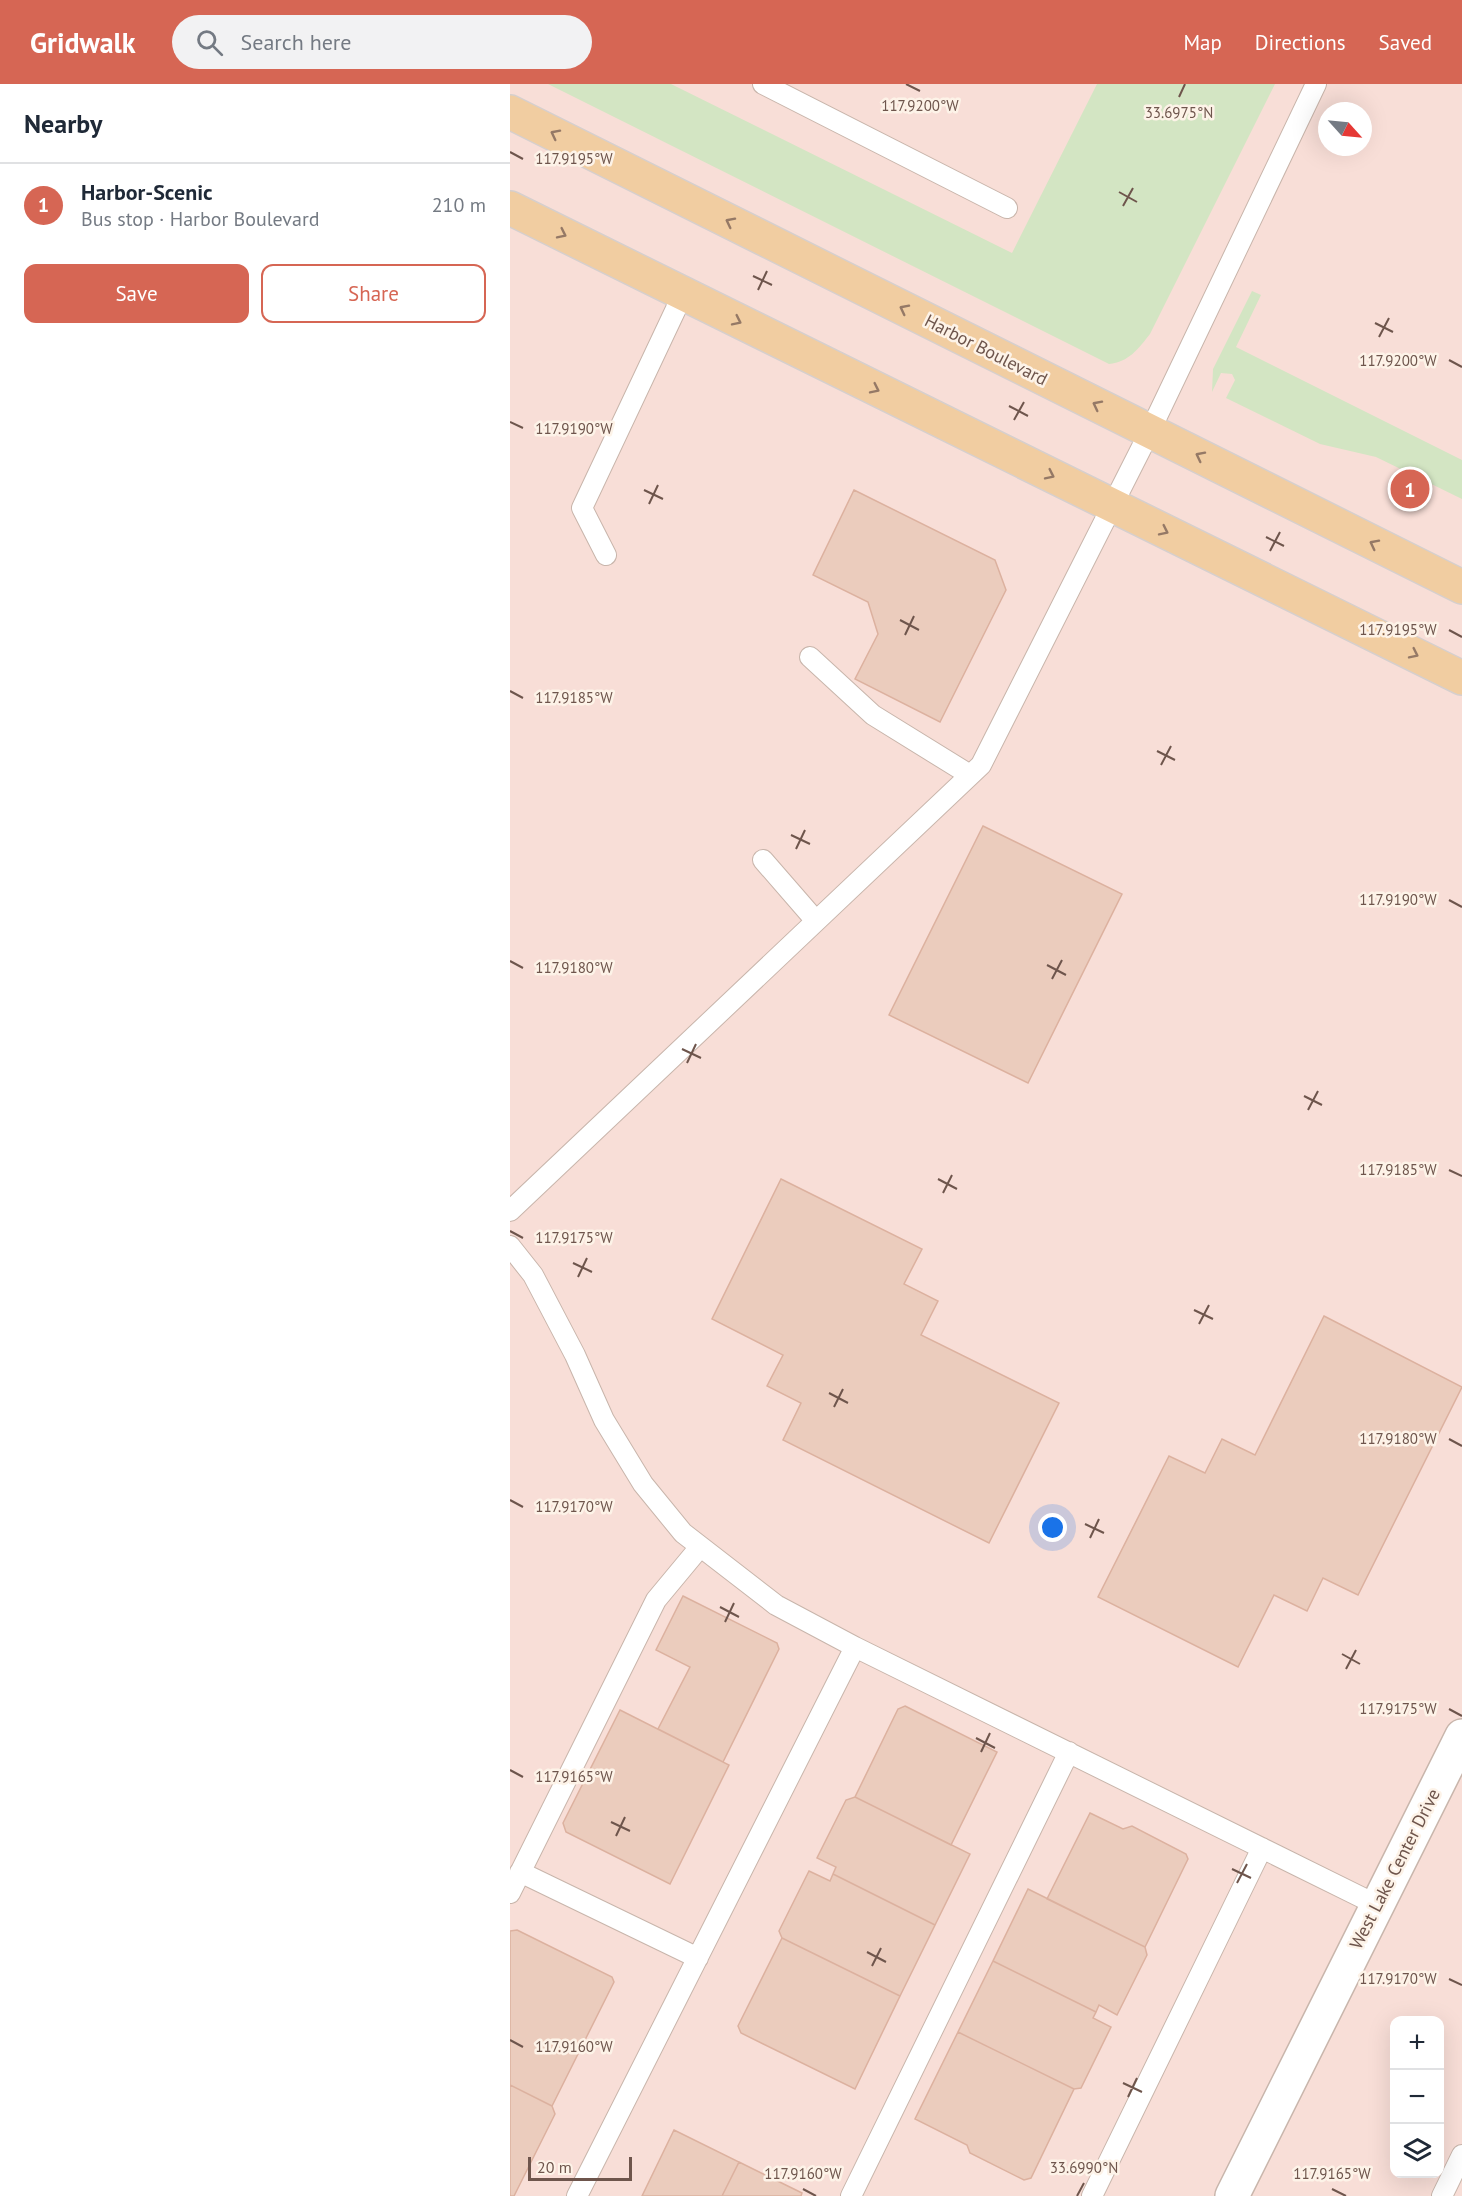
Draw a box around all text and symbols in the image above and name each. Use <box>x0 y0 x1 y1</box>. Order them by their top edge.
search box <box>172 15 592 69</box>
text: Gridwalk <box>30 24 136 61</box>
icon: search <box>193 26 226 59</box>
text: Search here <box>241 28 352 56</box>
text: Map <box>1183 29 1222 56</box>
text: Directions <box>1255 29 1346 56</box>
text: Saved <box>1379 29 1432 56</box>
text: 117.9200°W <box>881 96 959 115</box>
north arrow <box>1318 102 1372 156</box>
text: 33.6975°N <box>1145 103 1213 122</box>
text: Nearby <box>24 107 102 140</box>
one-way arrow <box>551 130 562 142</box>
text: 117.9195°W <box>535 149 613 168</box>
text: Harbor-Scenic <box>81 178 213 206</box>
text: 1 <box>38 192 49 218</box>
text: 210 m <box>432 192 486 218</box>
text: Bus stop · Harbor Boulevard <box>81 206 319 232</box>
one-way arrow <box>725 217 736 229</box>
one-way arrow <box>556 226 567 238</box>
button: Save <box>24 264 249 323</box>
button: Share <box>261 264 486 323</box>
one-way arrow <box>900 304 911 316</box>
street label: Harbor Boulevard <box>921 309 1051 390</box>
one-way arrow <box>731 313 742 325</box>
text: 117.9200°W <box>1359 351 1437 370</box>
one-way arrow <box>869 381 880 393</box>
one-way arrow <box>1093 401 1104 413</box>
text: 117.9190°W <box>535 419 613 438</box>
one-way arrow <box>1195 452 1206 464</box>
pin: 1 <box>1390 466 1430 512</box>
one-way arrow <box>1044 468 1054 479</box>
one-way arrow <box>1158 524 1168 535</box>
one-way arrow <box>1370 539 1381 551</box>
text: 117.9195°W <box>1359 620 1437 639</box>
one-way arrow <box>1408 647 1419 659</box>
text: 117.9185°W <box>535 688 613 707</box>
text: 117.9190°W <box>1359 890 1437 909</box>
text: 117.9180°W <box>535 958 613 977</box>
text: 117.9185°W <box>1359 1160 1437 1179</box>
text: 117.9175°W <box>535 1228 613 1247</box>
text: 117.9180°W <box>1359 1429 1437 1448</box>
text: 117.9170°W <box>535 1497 613 1516</box>
your location <box>1038 1513 1067 1542</box>
text: 117.9175°W <box>1359 1699 1437 1718</box>
text: 117.9165°W <box>535 1767 613 1786</box>
street label: West Lake Center Drive <box>1344 1785 1445 1953</box>
text: 117.9170°W <box>1359 1969 1437 1988</box>
map controls <box>1390 2016 1444 2178</box>
button: + <box>1390 2016 1444 2070</box>
text: 117.9160°W <box>535 2037 613 2056</box>
button: − <box>1390 2070 1444 2124</box>
button: layers <box>1390 2124 1444 2178</box>
scale bar <box>528 2154 632 2182</box>
text: 20 m <box>537 2157 572 2177</box>
text: 33.6990°N <box>1050 2158 1118 2177</box>
text: 117.9160°W <box>764 2164 842 2183</box>
text: 117.9165°W <box>1293 2164 1371 2183</box>

